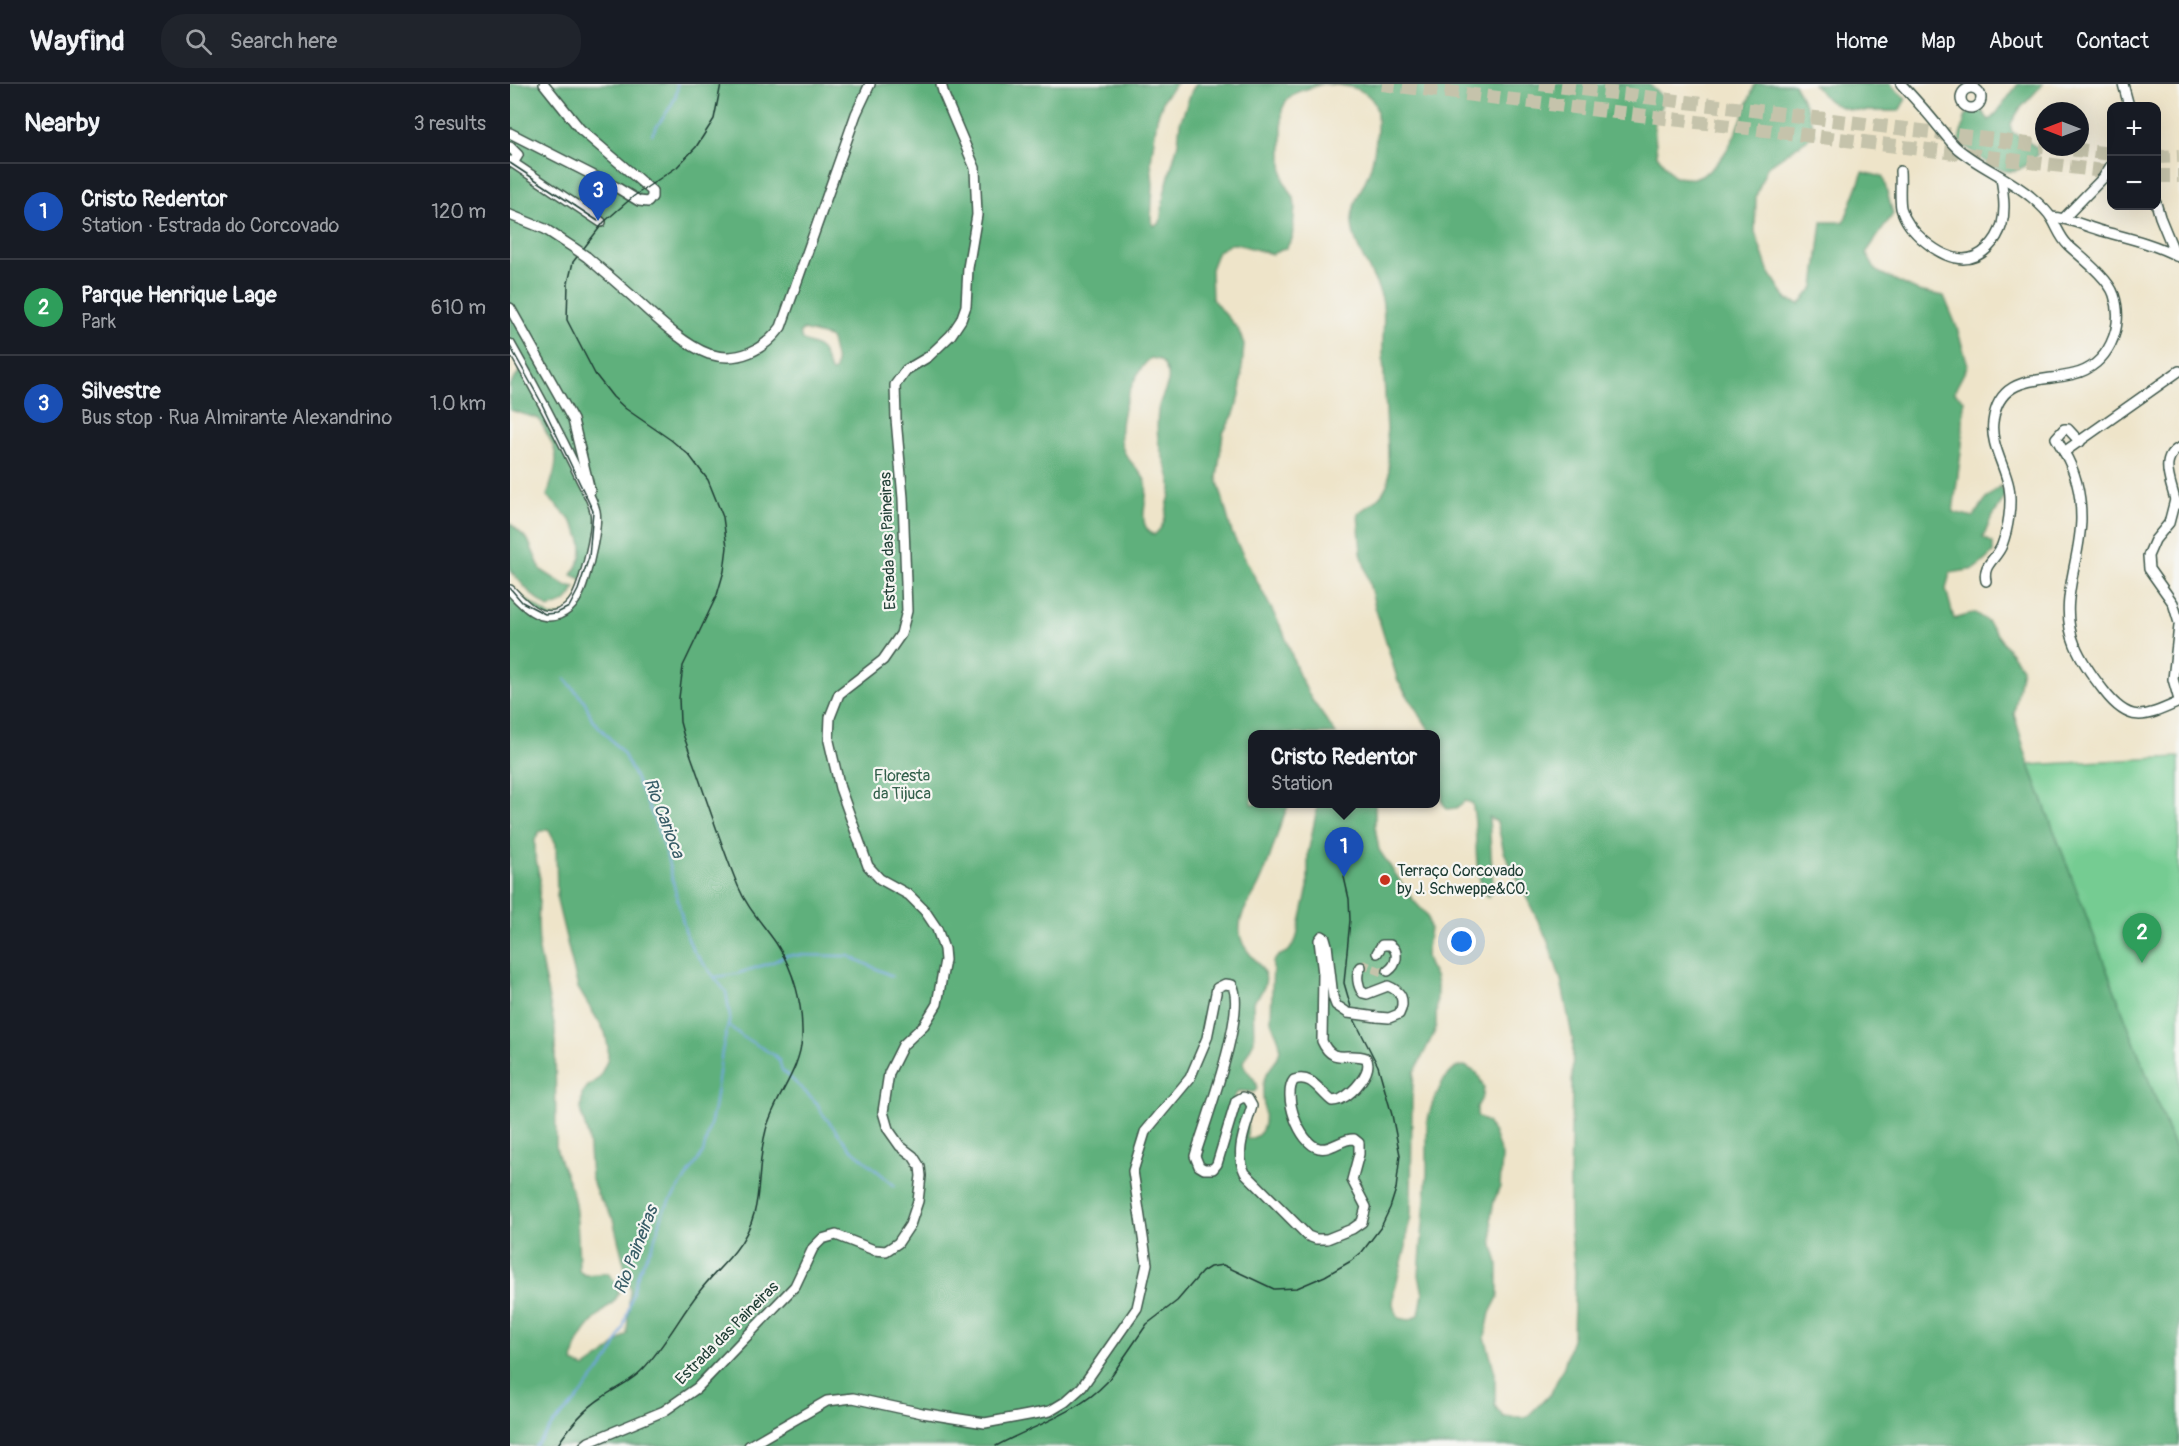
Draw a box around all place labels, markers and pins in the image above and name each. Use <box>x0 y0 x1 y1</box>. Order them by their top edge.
pin: 3 <box>578 172 617 221</box>
pin: 1 <box>1324 828 1364 877</box>
place label: Terraço Corcovado by J. Schweppe&CO. <box>1397 861 1529 899</box>
marker: Terraço Corcovado by J. Schweppe&CO. <box>1378 873 1392 887</box>
pin: 2 <box>2122 914 2162 963</box>

